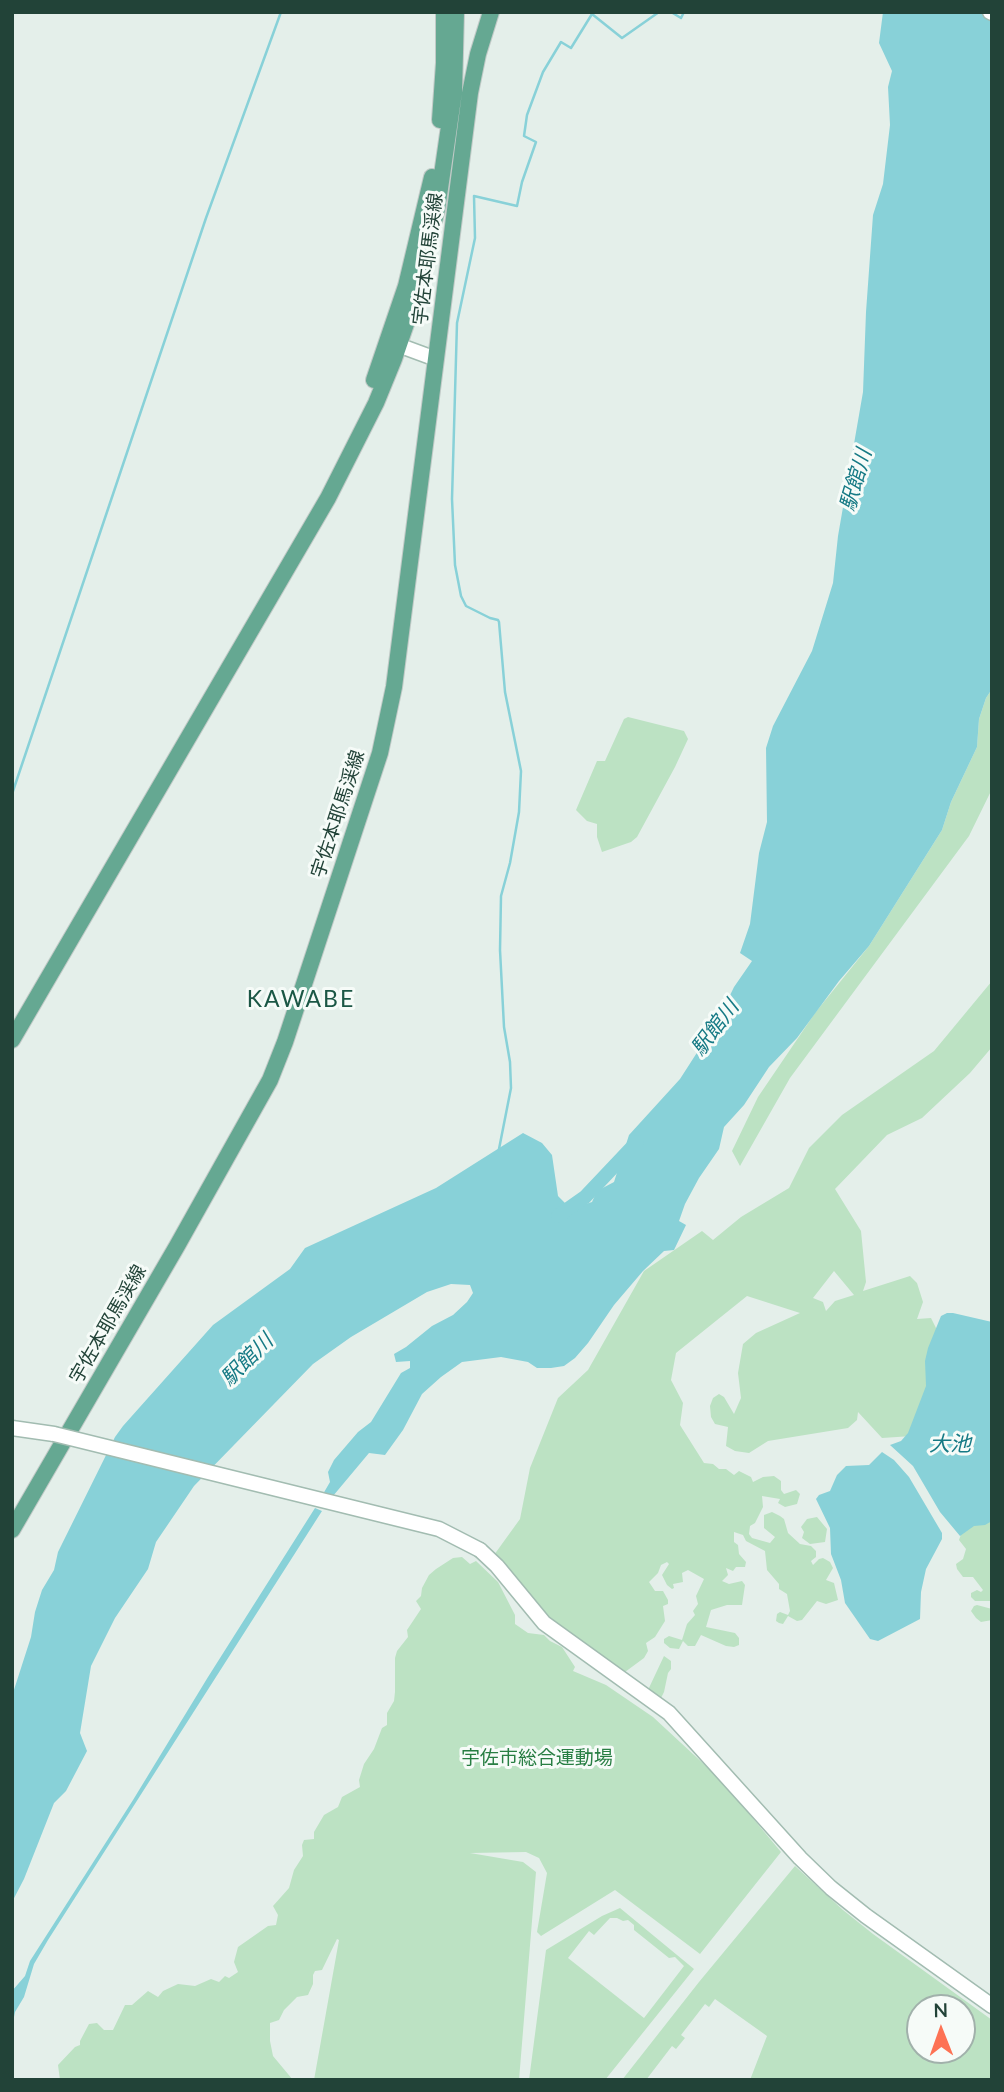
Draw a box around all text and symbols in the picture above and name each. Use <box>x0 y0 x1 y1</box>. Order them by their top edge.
street label: 宇佐本耶馬渓線 <box>409 192 447 326</box>
water label: 駅館川 <box>835 446 877 514</box>
street label: 宇佐本耶馬渓線 <box>307 747 369 881</box>
district label: KAWABE <box>248 986 354 1014</box>
water label: 駅館川 <box>686 995 744 1061</box>
street label: 宇佐本耶馬渓線 <box>65 1261 151 1387</box>
water label: 駅館川 <box>216 1329 278 1391</box>
water label: 大池 <box>929 1431 971 1457</box>
park label: 宇佐市総合運動場 <box>461 1747 613 1769</box>
north arrow <box>906 1994 976 2064</box>
text: N <box>933 1998 948 2021</box>

